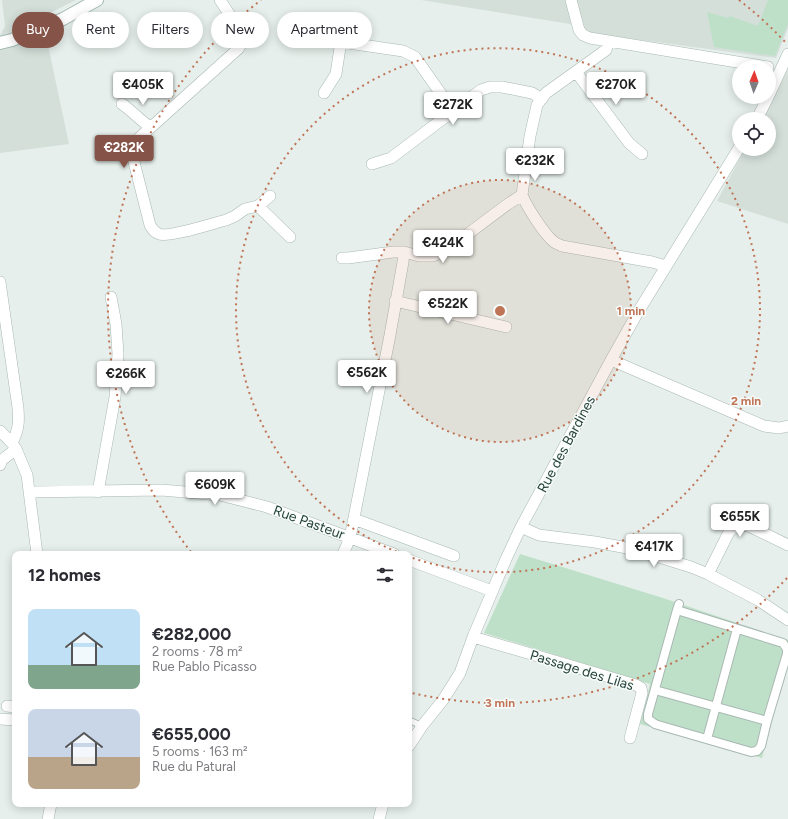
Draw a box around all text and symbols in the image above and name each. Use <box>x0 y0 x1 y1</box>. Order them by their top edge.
chip: Buy <box>12 12 64 48</box>
chip: Rent <box>72 12 129 48</box>
chip: Filters <box>137 12 203 48</box>
chip: New <box>211 12 269 48</box>
chip: Apartment <box>277 12 372 48</box>
north arrow <box>732 60 776 104</box>
map controls <box>732 60 776 156</box>
pin: €405K <box>115 72 171 106</box>
pin: €270K <box>588 72 644 106</box>
text: €405K <box>122 77 164 92</box>
text: €270K <box>596 77 636 92</box>
pin: €272K <box>425 92 481 126</box>
text: €272K <box>433 97 473 112</box>
button: locate <box>732 112 776 156</box>
pin: €282K <box>96 135 152 169</box>
text: €282K <box>104 140 144 155</box>
pin: €232K <box>507 148 563 182</box>
text: €232K <box>515 153 555 168</box>
pin: €424K <box>415 230 471 264</box>
text: €424K <box>422 235 464 250</box>
pin: €522K <box>420 291 476 325</box>
text: €522K <box>428 296 468 311</box>
centre of rings <box>493 304 507 318</box>
text: 1 min <box>617 304 645 318</box>
pin: €562K <box>339 360 395 394</box>
pin: €266K <box>98 361 154 395</box>
text: €562K <box>347 365 387 380</box>
text: €266K <box>106 366 146 381</box>
street label: Rue des Bardines <box>534 393 599 496</box>
text: 2 min <box>731 394 761 408</box>
pin: €609K <box>187 472 243 506</box>
text: €609K <box>194 477 236 492</box>
street label: Rue Pasteur <box>271 502 347 543</box>
pin: €655K <box>712 504 768 538</box>
text: €655K <box>720 509 760 524</box>
pin: €417K <box>626 534 682 568</box>
text: €417K <box>635 539 673 554</box>
icon: filters <box>374 564 396 586</box>
text: 12 homes <box>28 565 101 585</box>
text: €282,000 <box>152 624 231 644</box>
icon: home <box>60 625 108 673</box>
text: 2 rooms · 78 m² <box>152 644 243 659</box>
street label: Passage des Lilas <box>528 647 636 694</box>
text: Rue Pablo Picasso <box>152 659 257 674</box>
text: 3 min <box>485 696 515 710</box>
text: €655,000 <box>152 724 231 744</box>
icon: home <box>60 725 108 773</box>
text: 5 rooms · 163 m² <box>152 744 248 759</box>
text: Rue du Patural <box>152 759 236 774</box>

